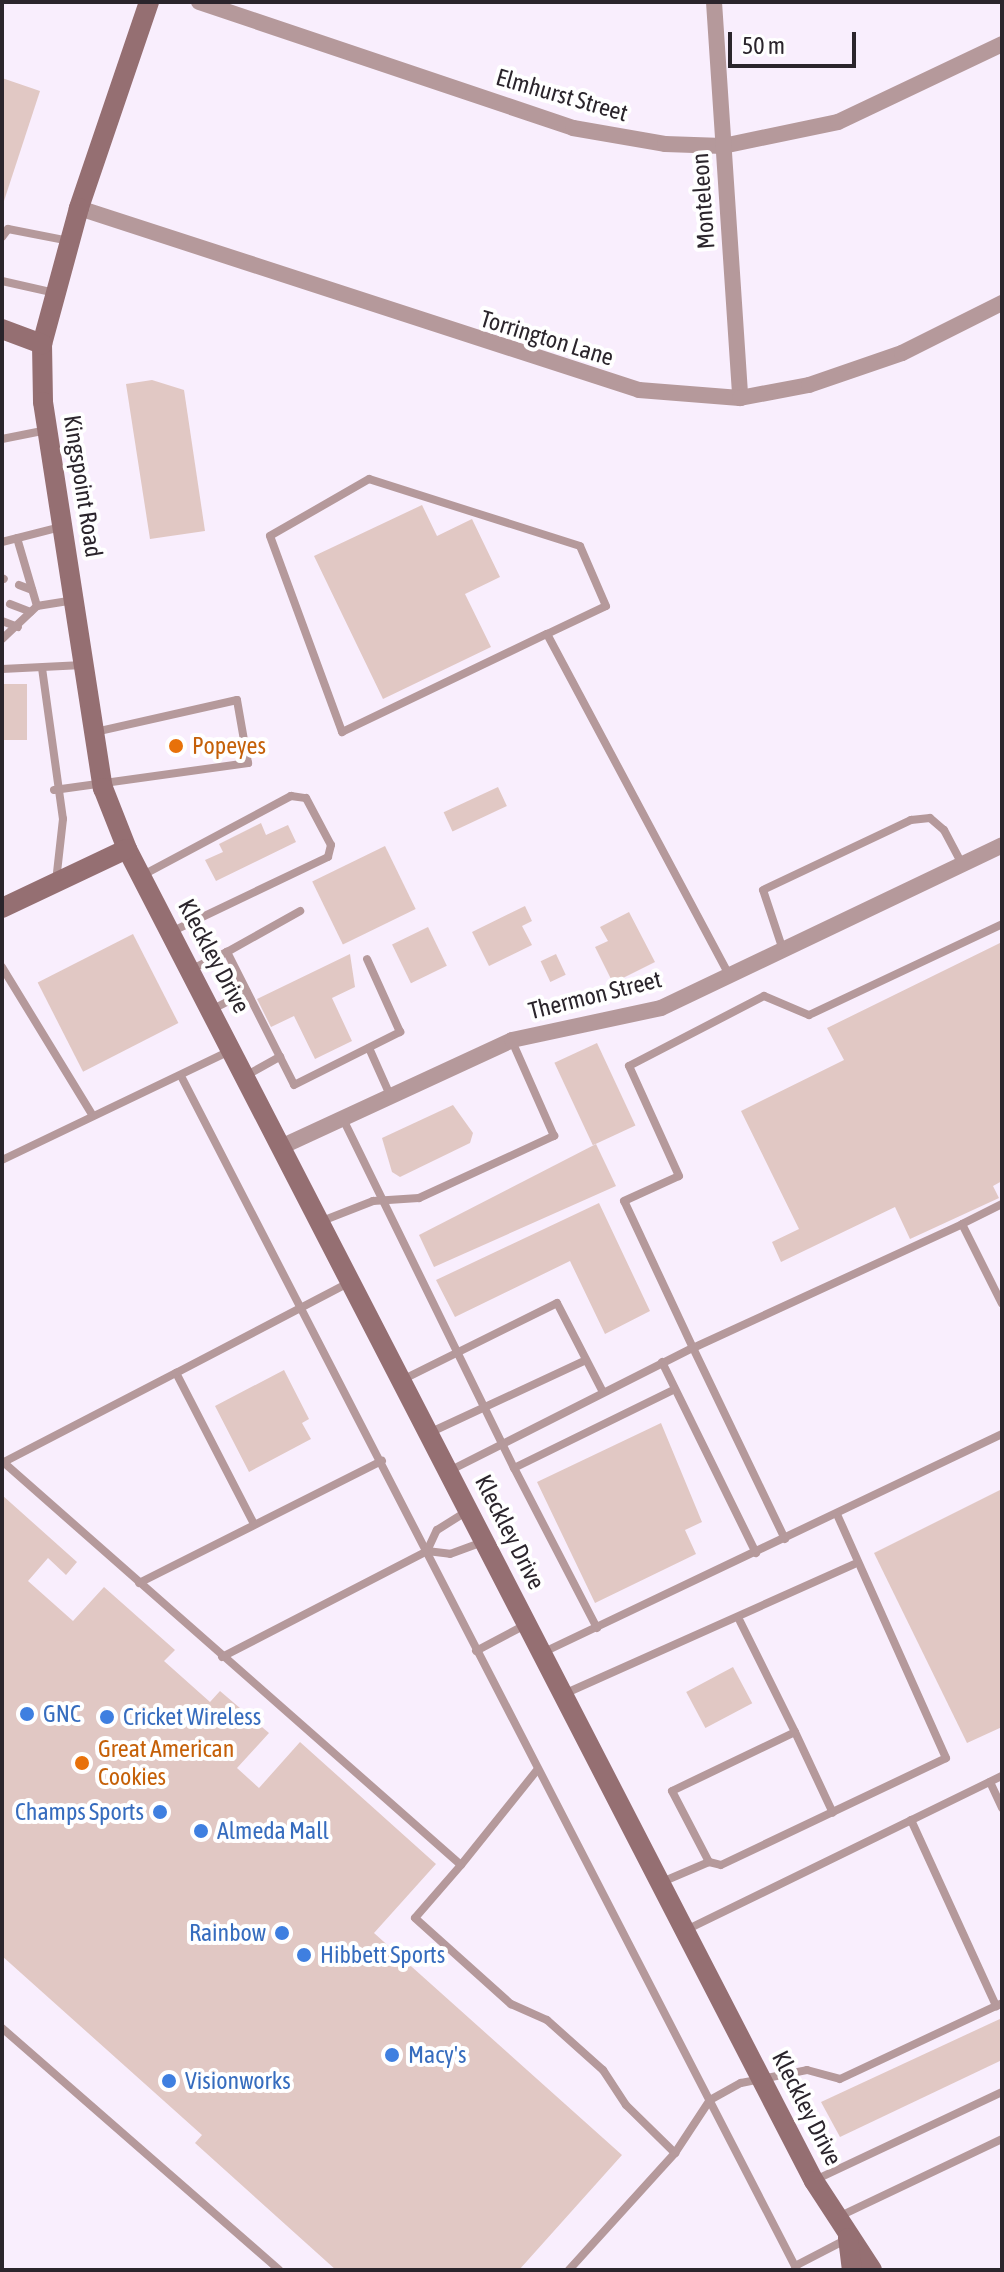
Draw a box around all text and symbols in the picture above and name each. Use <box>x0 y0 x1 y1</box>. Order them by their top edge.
scale bar <box>732 16 860 66</box>
text: 50 m <box>742 32 785 59</box>
street label: Elmhurst Street <box>493 62 631 128</box>
street label: Monteleon <box>685 152 721 250</box>
street label: Torrington Lane <box>477 304 617 372</box>
street label: Kingspoint Road <box>58 413 108 559</box>
place label: Popeyes <box>192 732 266 760</box>
marker: Popeyes <box>167 737 185 755</box>
street label: Kleckley Drive <box>172 894 256 1018</box>
street label: Thermon Street <box>526 965 664 1025</box>
street label: Kleckley Drive <box>469 1470 551 1594</box>
place label: GNC <box>43 1700 81 1728</box>
place label: Cricket Wireless <box>123 1703 261 1731</box>
marker: GNC <box>18 1705 36 1723</box>
marker: Cricket Wireless <box>98 1708 116 1726</box>
place label: Great American Cookies <box>98 1735 234 1791</box>
marker: Great American Cookies <box>73 1754 91 1772</box>
place label: Champs Sports <box>15 1798 144 1826</box>
marker: Champs Sports <box>151 1803 169 1821</box>
place label: Almeda Mall <box>217 1817 329 1845</box>
marker: Almeda Mall <box>192 1822 210 1840</box>
place label: Rainbow <box>189 1919 266 1947</box>
marker: Rainbow <box>273 1924 291 1942</box>
place label: Hibbett Sports <box>320 1941 445 1969</box>
marker: Hibbett Sports <box>295 1946 313 1964</box>
place label: Macy's <box>408 2041 466 2069</box>
marker: Macy's <box>383 2046 401 2064</box>
street label: Kleckley Drive <box>766 2046 848 2170</box>
place label: Visionworks <box>185 2067 291 2095</box>
marker: Visionworks <box>160 2072 178 2090</box>

